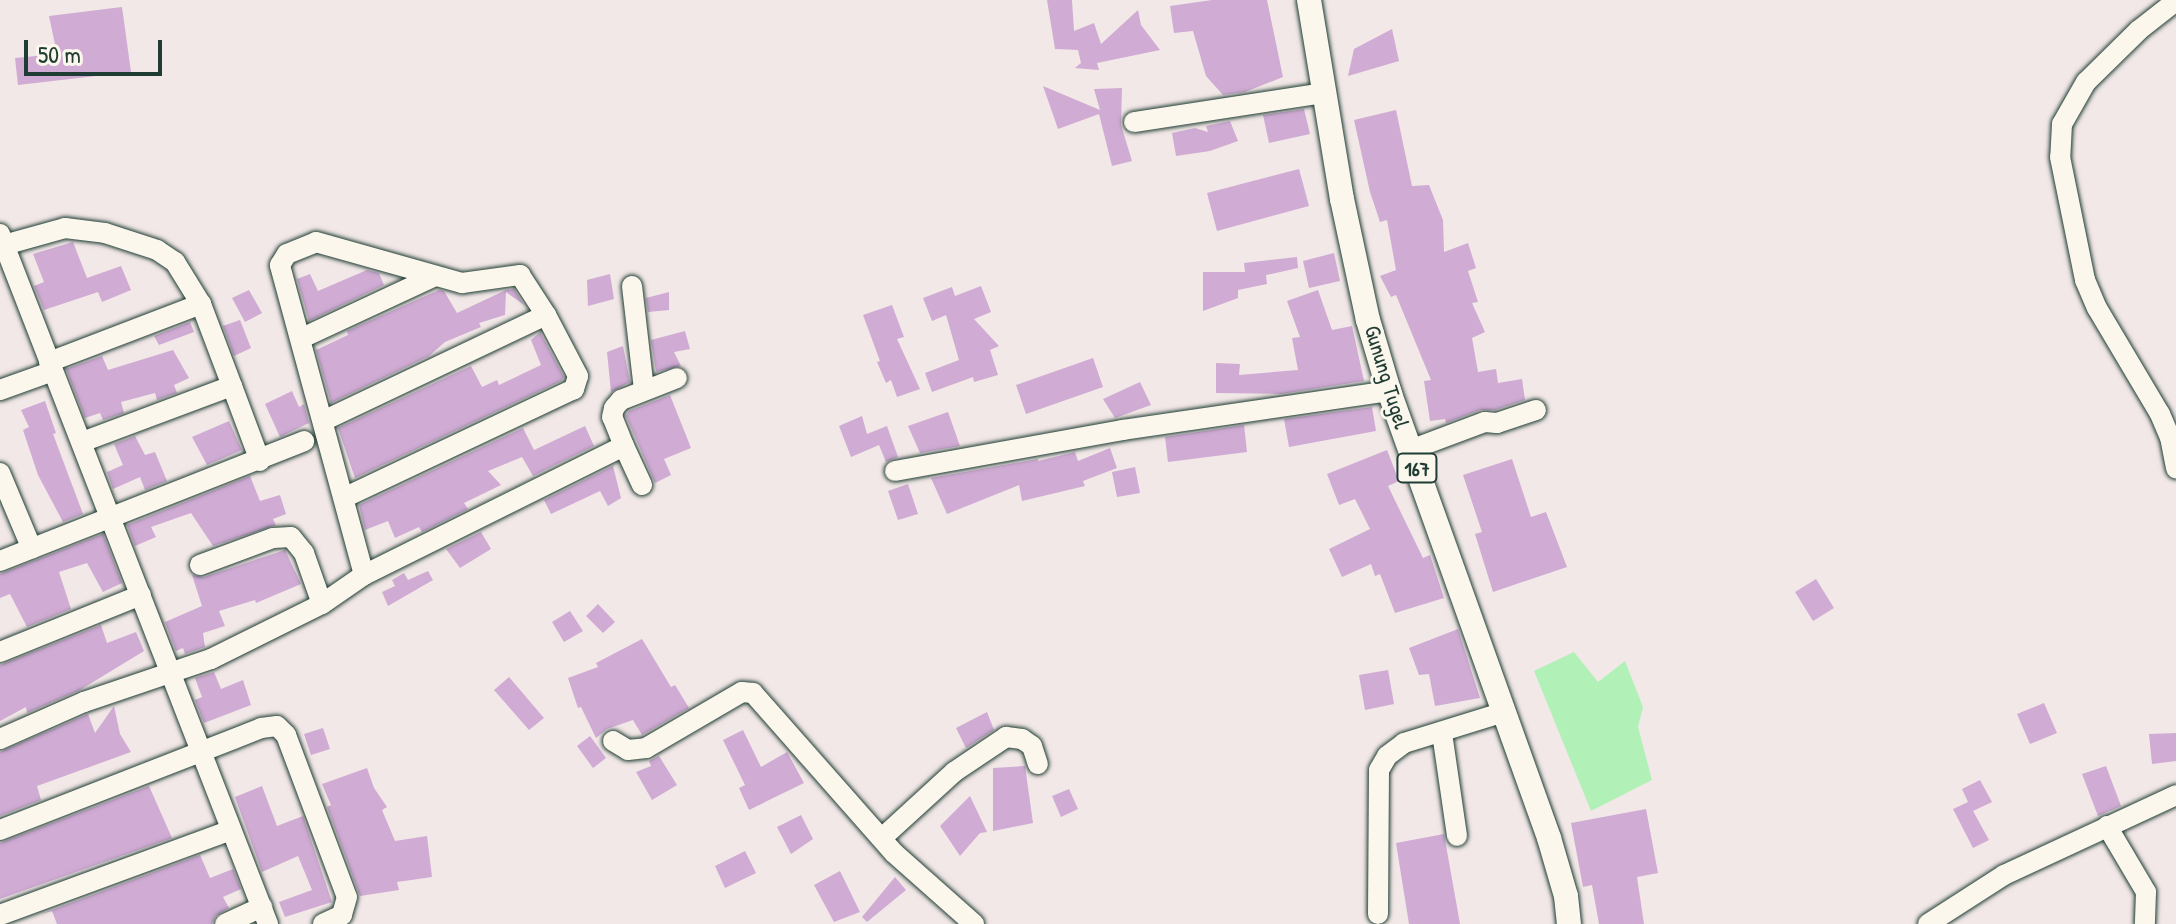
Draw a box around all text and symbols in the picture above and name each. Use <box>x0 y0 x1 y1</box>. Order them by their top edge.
scale bar <box>28 24 166 74</box>
text: 50 m <box>38 38 81 70</box>
street label: Gunung Tugel <box>1359 322 1415 432</box>
road number: 167 <box>1395 452 1439 484</box>

